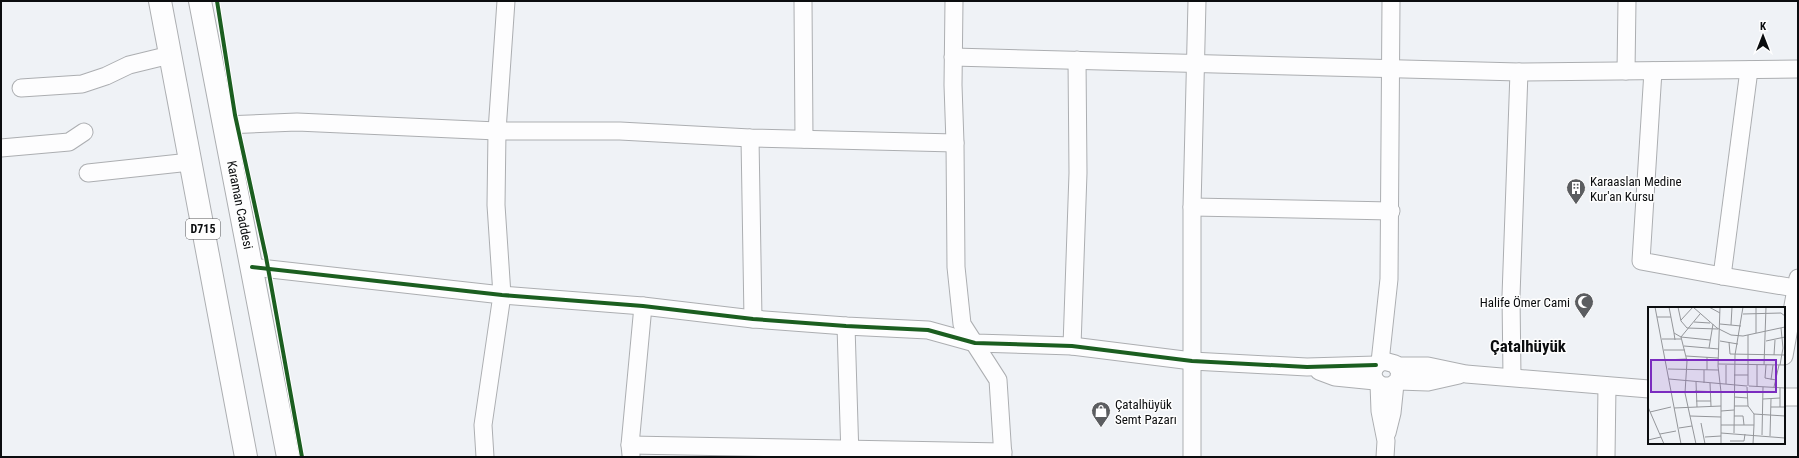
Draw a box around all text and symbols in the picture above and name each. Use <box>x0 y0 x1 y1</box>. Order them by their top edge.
north arrow <box>1743 16 1783 56</box>
text: K <box>1760 20 1767 33</box>
street label: Karaman Caddesi <box>224 159 256 251</box>
place label: Karaaslan Medine Kur'an Kursu <box>1590 174 1682 204</box>
building icon: Karaaslan Medine Kur'an Kursu <box>1565 177 1587 205</box>
road number: D715 <box>186 219 220 239</box>
mosque icon: Halife Ömer Cami <box>1573 291 1595 319</box>
place label: Halife Ömer Cami <box>1480 295 1570 310</box>
inset map <box>1648 307 1785 444</box>
district label: Çatalhüyük <box>1490 336 1567 356</box>
place label: Çatalhüyük Semt Pazarı <box>1115 397 1177 427</box>
shop icon: Çatalhüyük Semt Pazarı <box>1090 400 1112 428</box>

